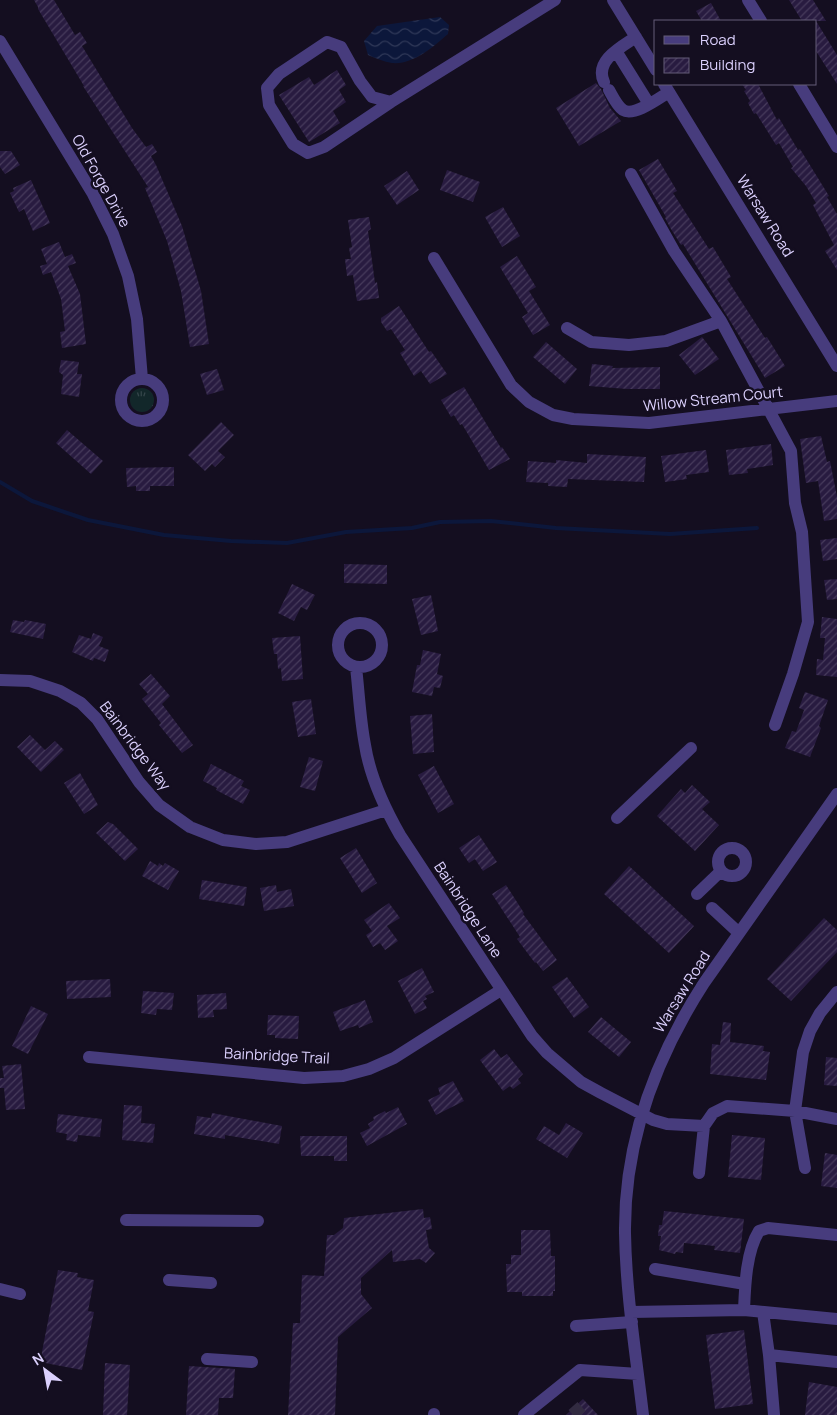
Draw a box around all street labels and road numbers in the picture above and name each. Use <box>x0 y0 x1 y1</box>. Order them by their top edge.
street label: Old Forge Drive <box>67 131 136 231</box>
street label: Warsaw Road <box>732 171 799 261</box>
street label: Willow Stream Court <box>642 381 784 416</box>
street label: Bainbridge Way <box>95 697 176 795</box>
street label: Bainbridge Lane <box>429 858 508 962</box>
street label: Warsaw Road <box>648 947 715 1037</box>
street label: Bainbridge Trail <box>224 1042 330 1069</box>

